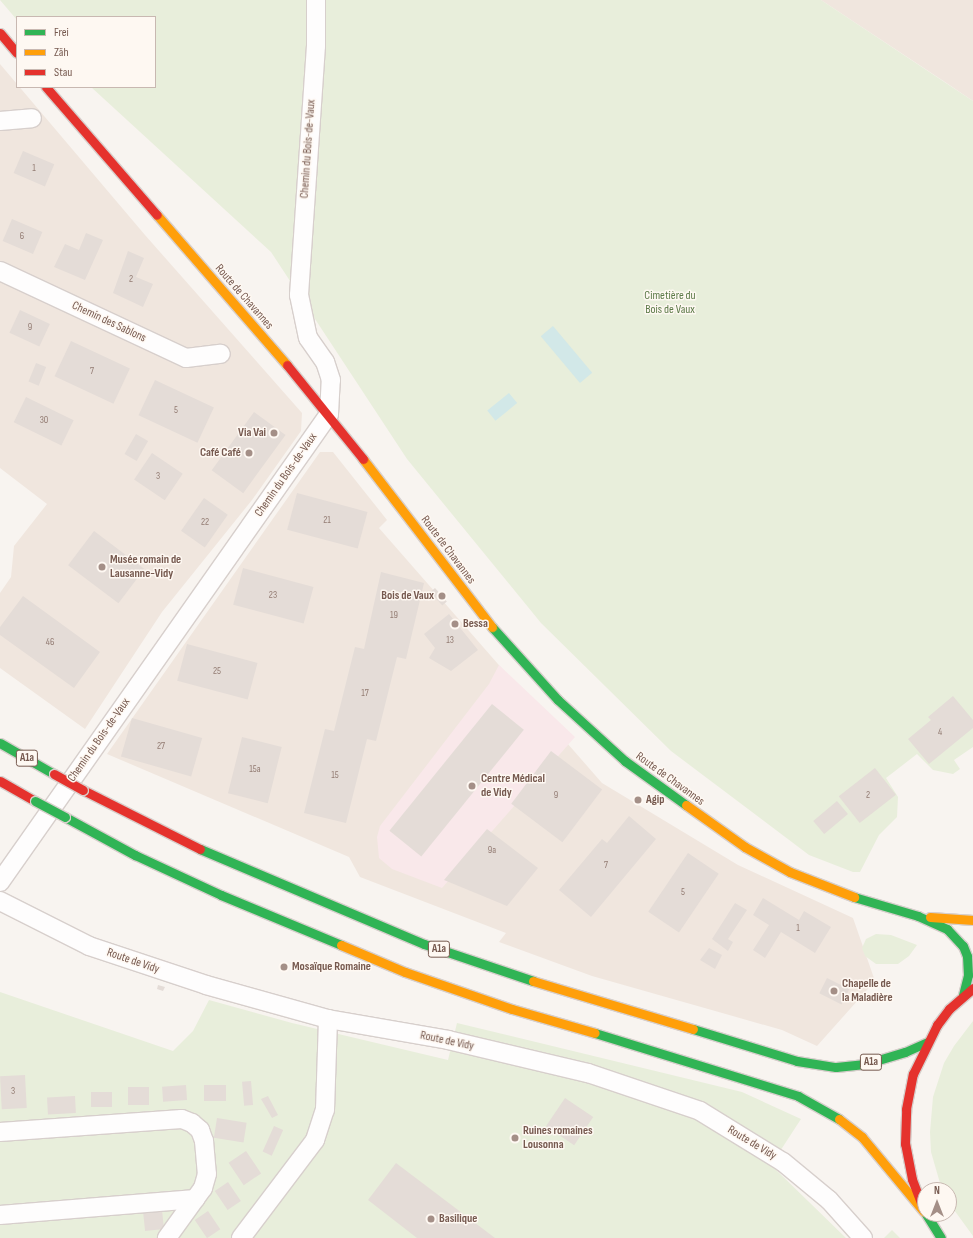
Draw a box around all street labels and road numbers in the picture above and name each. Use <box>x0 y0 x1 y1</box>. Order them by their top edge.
street label: Chemin du Bois-de-Vaux <box>297 99 319 199</box>
street label: Route de Chavannes <box>212 262 276 332</box>
street label: Chemin des Sablons <box>70 299 148 345</box>
street label: Chemin du Bois-de-Vaux <box>252 430 320 520</box>
street label: Route de Chavannes <box>418 513 478 587</box>
street label: Chemin du Bois-de-Vaux <box>65 695 133 785</box>
road number: A1a <box>15 749 39 767</box>
street label: Route de Chavannes <box>633 749 707 809</box>
road number: A1a <box>427 940 451 958</box>
street label: Route de Vidy <box>105 945 161 977</box>
street label: Route de Vidy <box>419 1028 475 1054</box>
road number: A1a <box>859 1053 883 1071</box>
street label: Route de Vidy <box>725 1123 779 1163</box>

